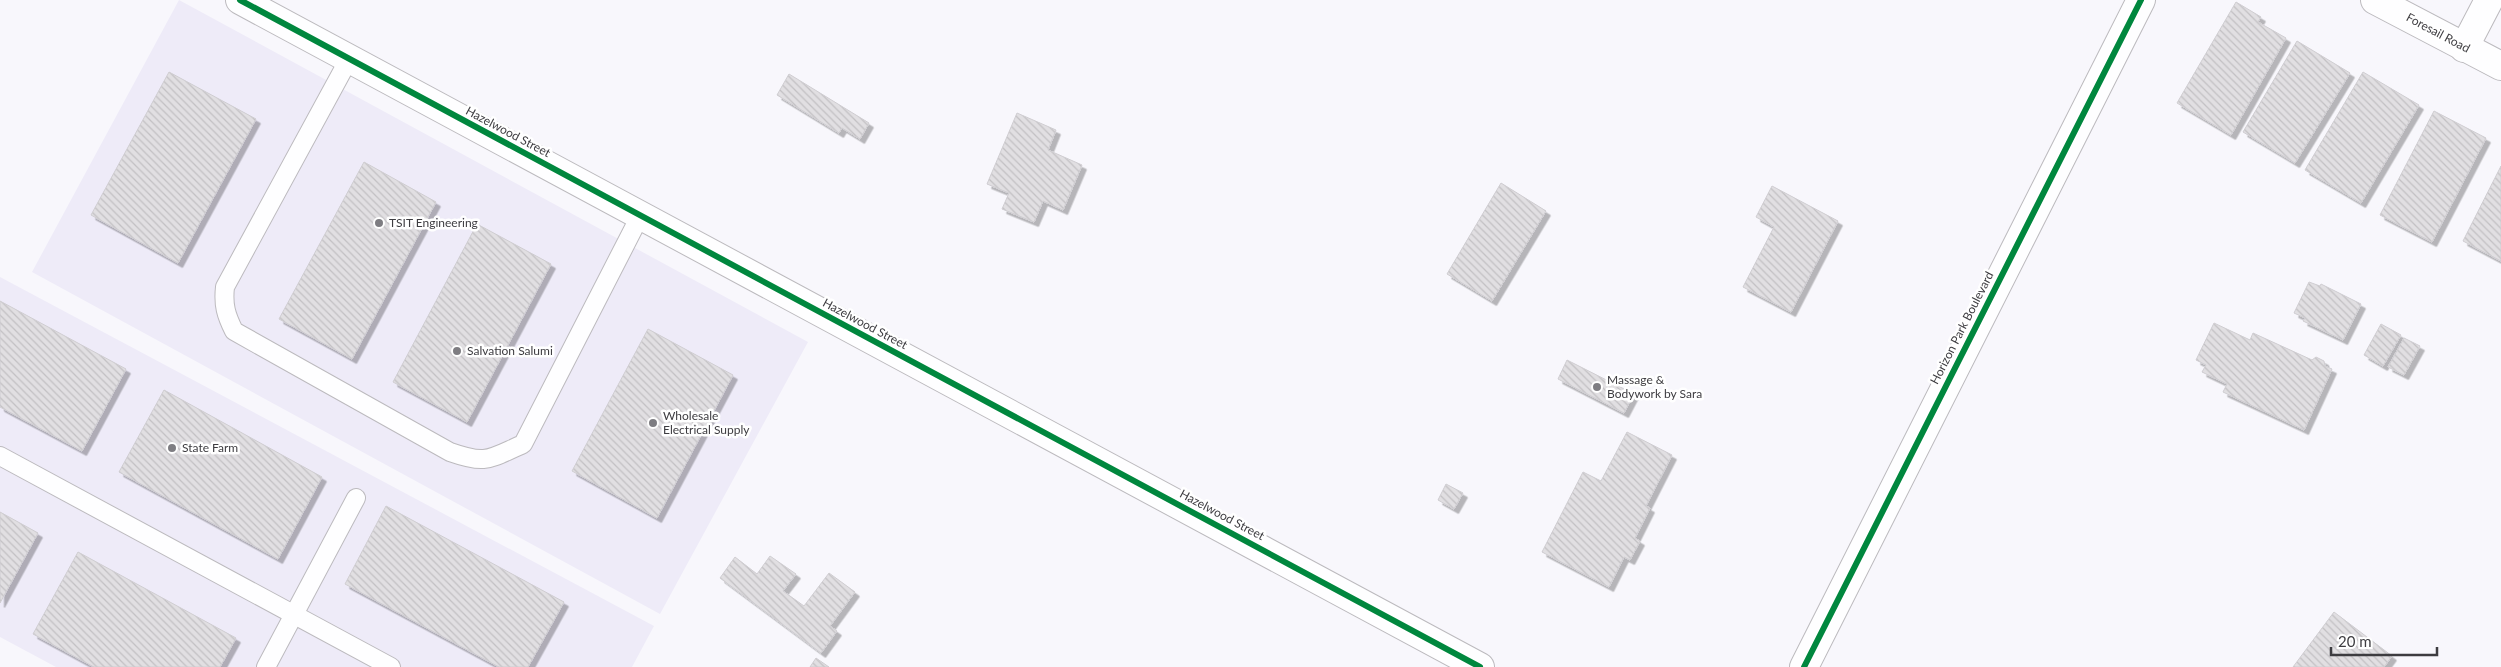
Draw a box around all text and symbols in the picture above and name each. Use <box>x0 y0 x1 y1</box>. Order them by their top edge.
street label: Foresail Road <box>2404 9 2473 56</box>
street label: Hazelwood Street <box>463 103 554 161</box>
place label: TSIT Engineering <box>389 215 478 230</box>
marker: TSIT Engineering <box>373 217 385 229</box>
street label: Horizon Park Boulevard <box>1927 269 1997 387</box>
street label: Hazelwood Street <box>820 295 911 353</box>
place label: Salvation Salumi <box>467 343 553 358</box>
marker: Salvation Salumi <box>451 345 463 357</box>
place label: Massage & Bodywork by Sara <box>1607 372 1702 401</box>
marker: Massage & Bodywork by Sara <box>1591 381 1603 393</box>
place label: Wholesale Electrical Supply <box>663 408 750 437</box>
marker: Wholesale Electrical Supply <box>647 417 659 429</box>
place label: State Farm <box>182 440 238 455</box>
marker: State Farm <box>166 442 178 454</box>
street label: Hazelwood Street <box>1177 486 1268 544</box>
scale bar <box>2331 624 2437 656</box>
text: 20 m <box>2338 632 2372 650</box>

